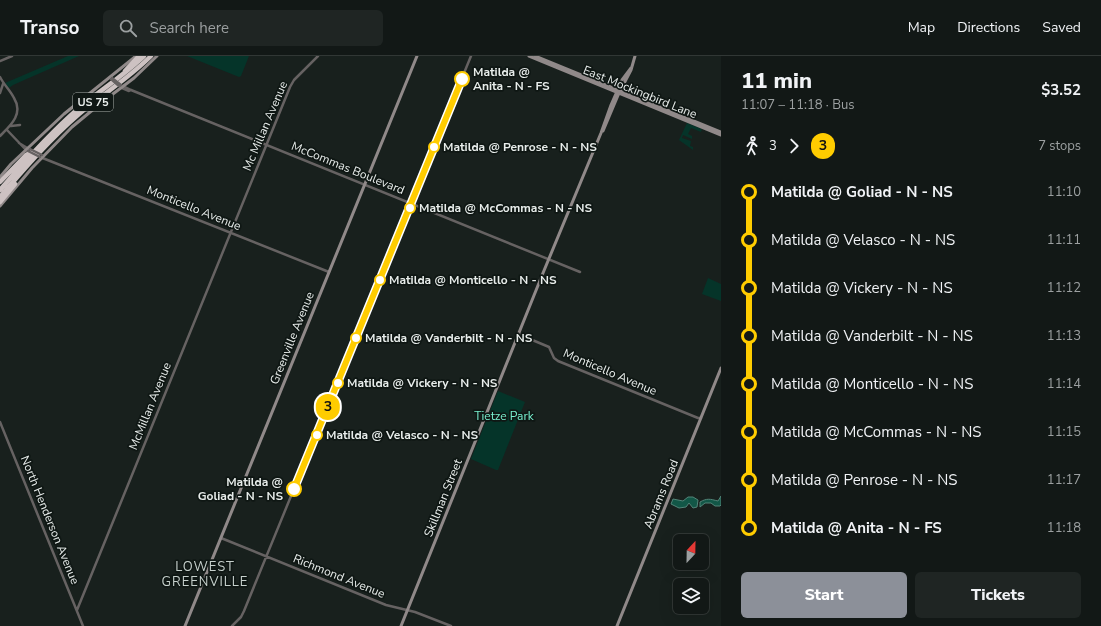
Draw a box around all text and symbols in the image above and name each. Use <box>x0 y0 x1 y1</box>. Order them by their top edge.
search box <box>103 10 383 46</box>
text: Transo <box>20 15 79 41</box>
icon: search <box>117 17 139 39</box>
text: Search here <box>149 18 229 38</box>
text: Map <box>908 18 935 37</box>
text: Directions <box>957 18 1020 37</box>
text: Saved <box>1042 18 1081 37</box>
street label: East Mockingbird Lane <box>581 62 699 122</box>
place label: Matilda @ Anita - N - FS <box>473 64 550 94</box>
text: 11 min <box>741 66 812 96</box>
marker: Matilda @ Anita - N - FS <box>454 71 470 87</box>
street label: Mc Millan Avenue <box>239 79 291 173</box>
text: $3.52 <box>1041 80 1081 100</box>
road number: US 75 <box>73 93 113 111</box>
text: 11:07 – 11:18 · Bus <box>741 96 855 114</box>
icon: walk <box>741 135 763 157</box>
icon: forward <box>783 135 805 157</box>
text: 3 <box>819 136 827 155</box>
text: 3 <box>769 137 777 155</box>
text: 7 stops <box>1038 137 1081 155</box>
street label: McCommas Boulevard <box>289 138 407 198</box>
place label: Matilda @ Penrose - N - NS <box>443 139 597 155</box>
marker: Matilda @ Penrose - N - NS <box>428 141 440 153</box>
street label: Monticello Avenue <box>145 182 243 234</box>
text: Matilda @ Goliad - N - NS <box>771 182 953 202</box>
text: 11:10 <box>1047 183 1081 201</box>
place label: Matilda @ McCommas - N - NS <box>419 200 593 216</box>
marker: Matilda @ McCommas - N - NS <box>404 202 416 214</box>
text: Matilda @ Velasco - N - NS <box>771 230 955 250</box>
text: 11:11 <box>1047 231 1081 249</box>
place label: Matilda @ Monticello - N - NS <box>389 272 557 288</box>
marker: Matilda @ Monticello - N - NS <box>374 274 386 286</box>
text: Matilda @ Vickery - N - NS <box>771 278 953 298</box>
text: 11:12 <box>1047 279 1081 297</box>
street label: Greenville Avenue <box>266 289 318 387</box>
text: Matilda @ Vanderbilt - N - NS <box>771 326 973 346</box>
text: 11:13 <box>1047 327 1081 345</box>
place label: Matilda @ Vanderbilt - N - NS <box>365 330 533 346</box>
marker: Matilda @ Vanderbilt - N - NS <box>350 332 362 344</box>
street label: Monticello Avenue <box>561 345 659 399</box>
street label: McMillan Avenue <box>125 360 175 452</box>
text: Matilda @ Monticello - N - NS <box>771 374 973 394</box>
place label: Matilda @ Vickery - N - NS <box>347 375 498 391</box>
text: 11:14 <box>1047 375 1081 393</box>
marker: Matilda @ Vickery - N - NS <box>332 377 344 389</box>
line badge: 3 <box>315 394 341 420</box>
text: 3 <box>324 397 332 416</box>
park label: Tietze Park <box>474 408 535 424</box>
text: Matilda @ McCommas - N - NS <box>771 422 982 442</box>
text: 11:15 <box>1047 423 1081 441</box>
place label: Matilda @ Velasco - N - NS <box>326 427 478 443</box>
marker: Matilda @ Velasco - N - NS <box>311 429 323 441</box>
street label: North Henderson Avenue <box>17 453 83 587</box>
street label: Skillman Street <box>420 456 466 539</box>
street label: Abrams Road <box>640 457 682 531</box>
text: Matilda @ Penrose - N - NS <box>771 470 958 490</box>
text: 11:17 <box>1047 471 1081 489</box>
place label: Matilda @ Goliad - N - NS <box>198 474 283 504</box>
marker: Matilda @ Goliad - N - NS <box>286 481 302 497</box>
text: Matilda @ Anita - N - FS <box>771 518 942 538</box>
text: 11:18 <box>1047 519 1081 537</box>
north arrow <box>673 534 709 570</box>
map controls <box>673 534 709 614</box>
street label: Richmond Avenue <box>291 550 387 602</box>
district label: LOWEST GREENVILLE <box>162 558 248 591</box>
button: Start <box>741 572 907 618</box>
button: Tickets <box>915 572 1081 618</box>
button: layers <box>673 578 709 614</box>

